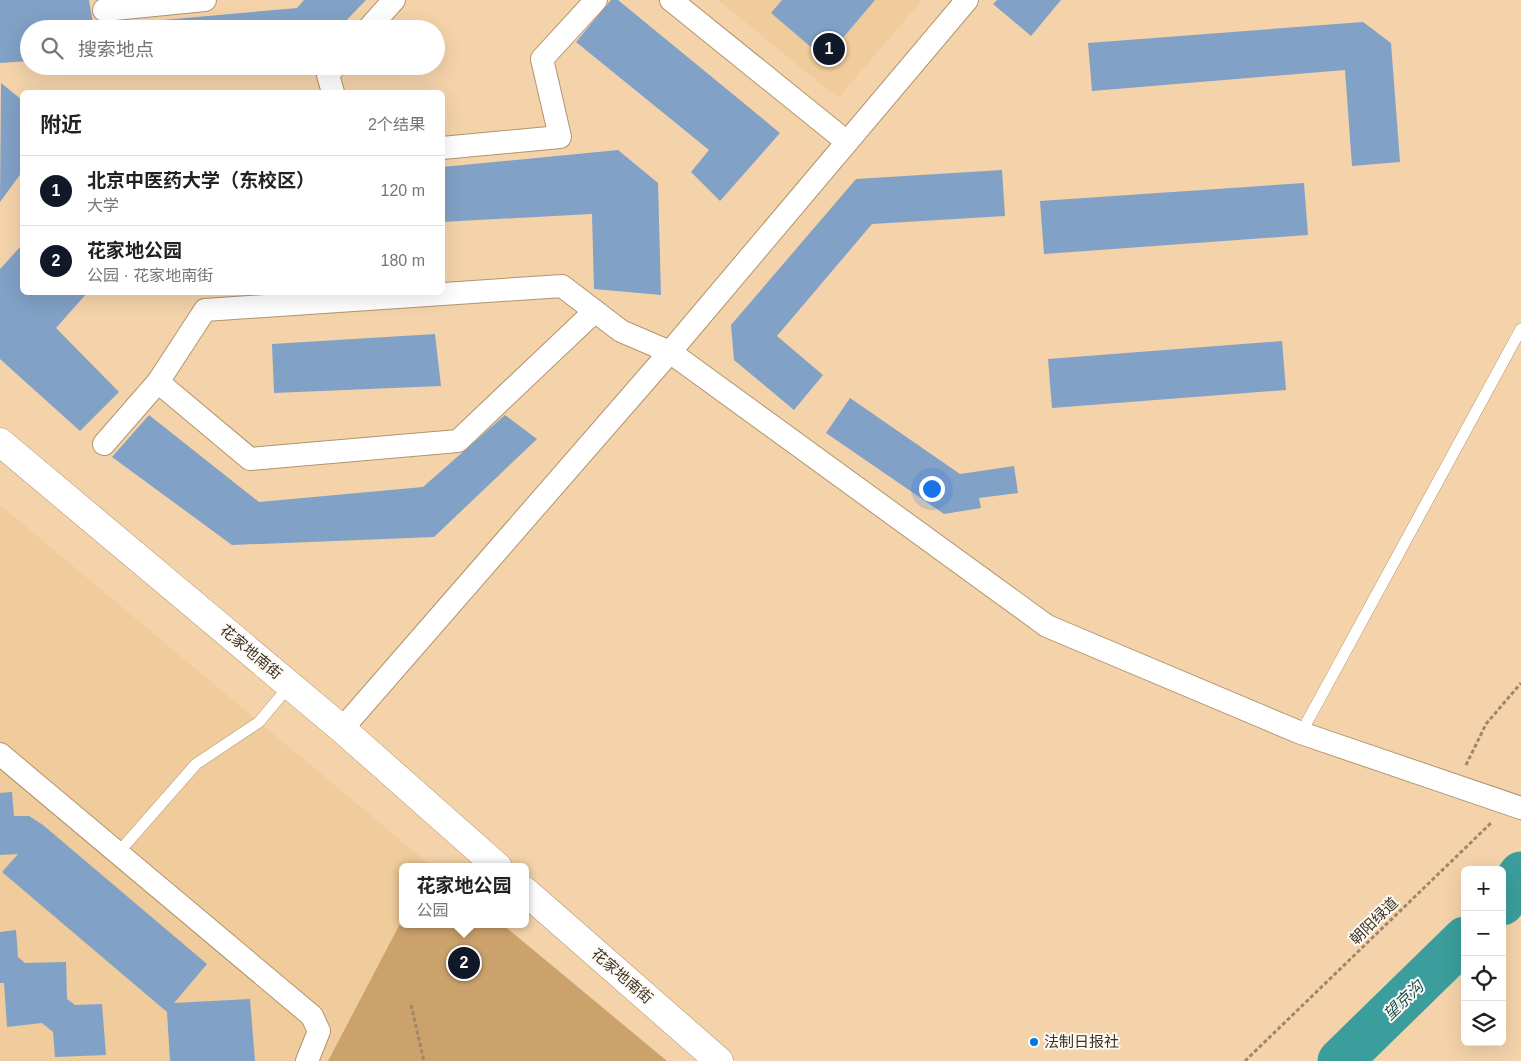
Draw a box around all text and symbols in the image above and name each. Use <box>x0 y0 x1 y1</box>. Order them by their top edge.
search box <box>20 20 445 75</box>
pin: 1 <box>813 30 845 68</box>
icon: search <box>38 34 66 62</box>
text: 搜索地点 <box>78 39 154 60</box>
text: 附近 <box>40 113 82 136</box>
text: 2个结果 <box>368 116 425 133</box>
text: 北京中医药大学（东校区） <box>87 170 315 191</box>
text: 1 <box>52 182 60 199</box>
text: 120 m <box>381 182 425 199</box>
text: 大学 <box>87 197 119 214</box>
text: 花家地公园 <box>87 240 182 261</box>
text: 2 <box>52 252 60 269</box>
text: 180 m <box>381 252 425 269</box>
text: 公园 · 花家地南街 <box>87 267 213 284</box>
your location <box>919 476 945 502</box>
street label: 花家地南街 <box>217 621 286 682</box>
popup <box>399 863 529 928</box>
map controls <box>1461 866 1506 1046</box>
button: + <box>1461 866 1506 911</box>
text: 花家地公园 <box>416 875 512 896</box>
street label: 朝阳绿道 <box>1346 894 1401 948</box>
text: 公园 <box>416 902 449 919</box>
button: − <box>1461 911 1506 956</box>
pin: 2 <box>448 944 480 982</box>
street label: 花家地南街 <box>588 945 656 1007</box>
button: locate <box>1461 956 1506 1001</box>
water label: 望京沟 <box>1380 976 1428 1023</box>
button: layers <box>1461 1001 1506 1046</box>
place label: 法制日报社 <box>1044 1033 1119 1050</box>
marker: 法制日报社 <box>1028 1036 1040 1048</box>

